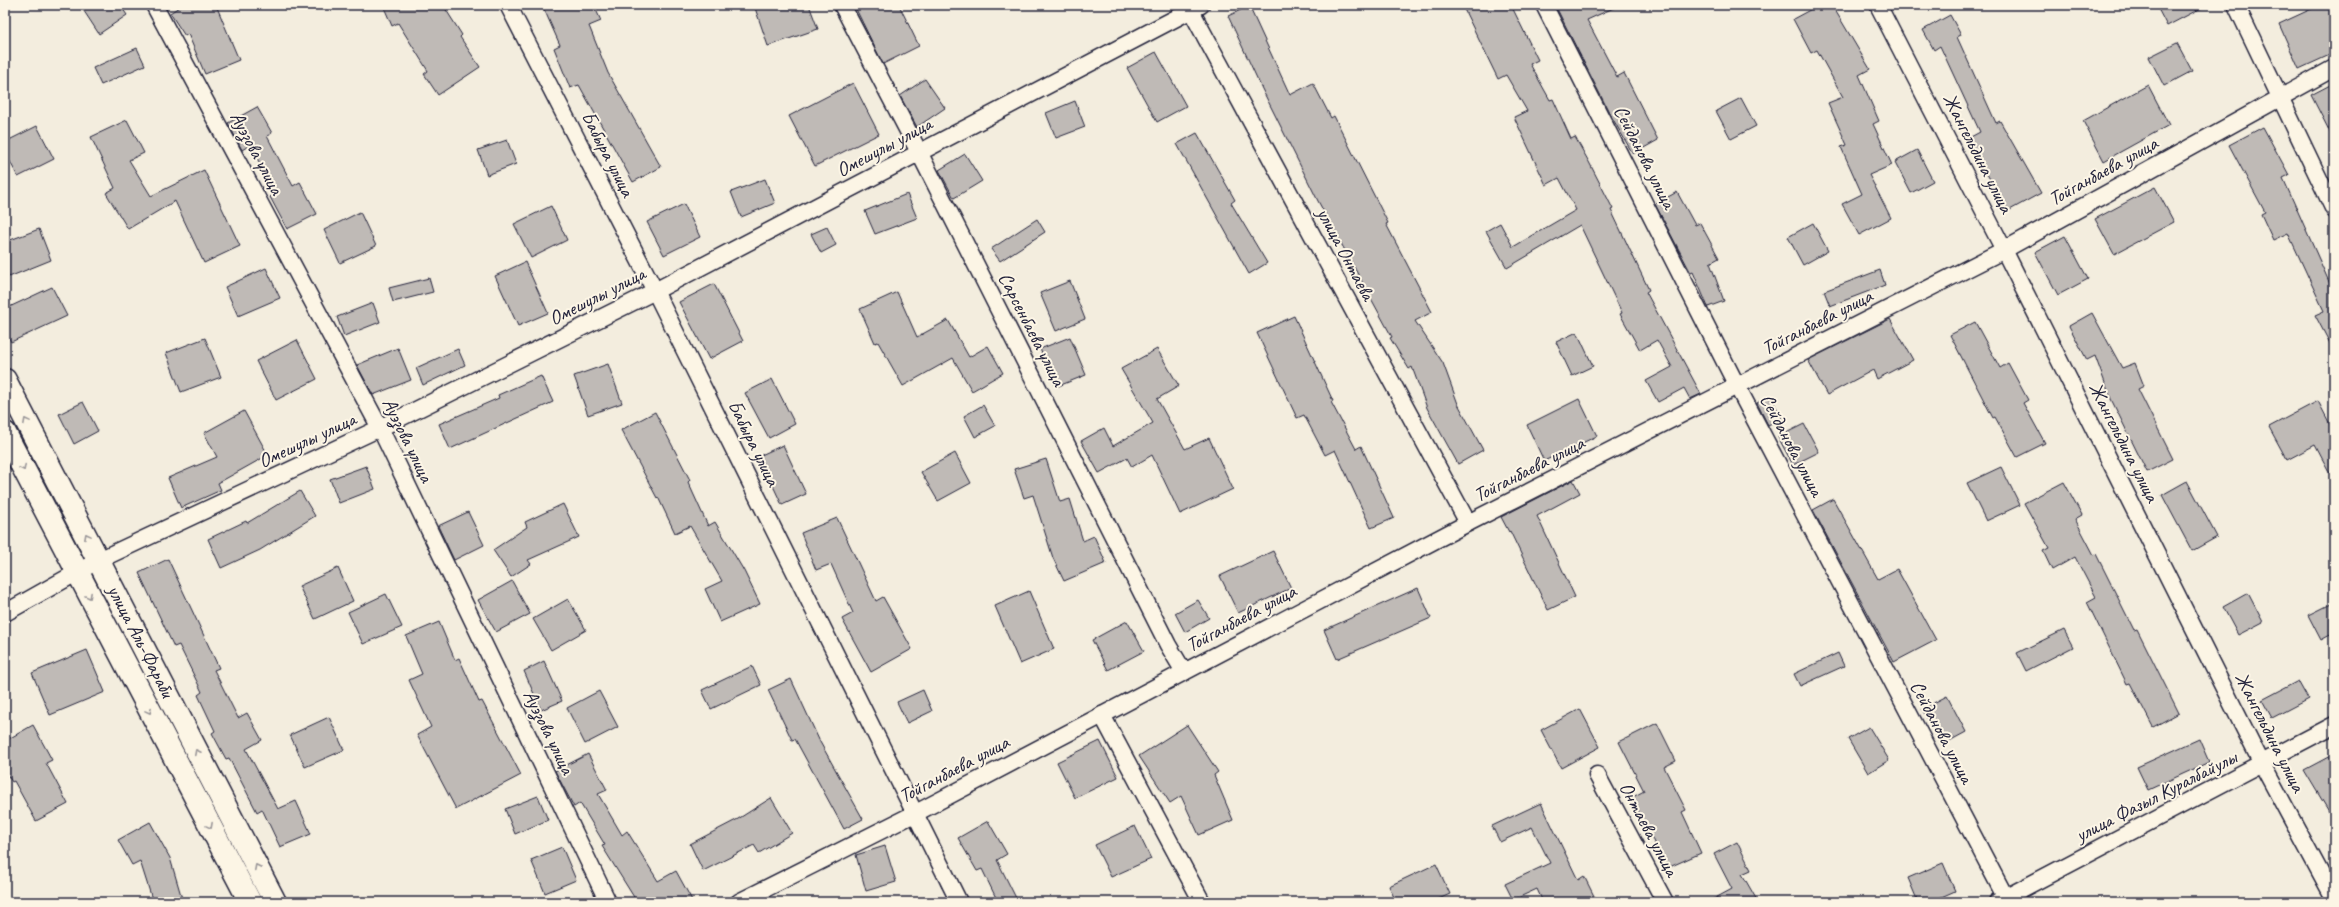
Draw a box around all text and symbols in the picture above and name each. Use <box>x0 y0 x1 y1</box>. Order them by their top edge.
street label: Жангельдина улица <box>1937 89 2020 218</box>
street label: Сейданова улица <box>1608 101 1683 214</box>
street label: Ауэзова улица <box>224 107 290 201</box>
street label: Бабыра улица <box>576 107 641 202</box>
street label: Омешулы улица <box>832 111 938 183</box>
street label: Тойганбаева улица <box>2044 130 2163 211</box>
street label: улица Онтаева <box>1311 202 1382 306</box>
street label: Омешулы улица <box>545 260 651 331</box>
street label: Сарсенбаева улица <box>993 268 1072 392</box>
street label: Тойганбаева улица <box>1757 283 1878 361</box>
street label: Жангельдина улица <box>2083 378 2166 507</box>
street label: Сейданова улица <box>1755 389 1830 502</box>
street label: Ауэзова улица <box>376 394 440 489</box>
street label: Бабыра улица <box>722 396 786 491</box>
street label: Омешулы улица <box>254 406 361 473</box>
one-way arrow <box>24 418 31 426</box>
street label: Тойганбаева улица <box>1469 430 1590 508</box>
one-way arrow <box>18 464 26 471</box>
one-way arrow <box>84 533 91 541</box>
street label: Тойганбаева улица <box>1182 578 1301 657</box>
street label: улица Аль-Фараби <box>102 580 181 703</box>
one-way arrow <box>84 592 92 599</box>
street label: Жангельдина улица <box>2229 668 2312 797</box>
street label: Сейданова улица <box>1905 676 1980 789</box>
street label: Ауэзова улица <box>517 686 581 781</box>
one-way arrow <box>145 707 152 714</box>
street label: Тойганбаева улица <box>895 729 1014 808</box>
street label: улица Фазыл Куралбайулы <box>2070 744 2242 848</box>
one-way arrow <box>195 748 202 756</box>
street label: Онтаева улица <box>1614 778 1685 882</box>
one-way arrow <box>205 822 213 829</box>
one-way arrow <box>254 864 262 872</box>

